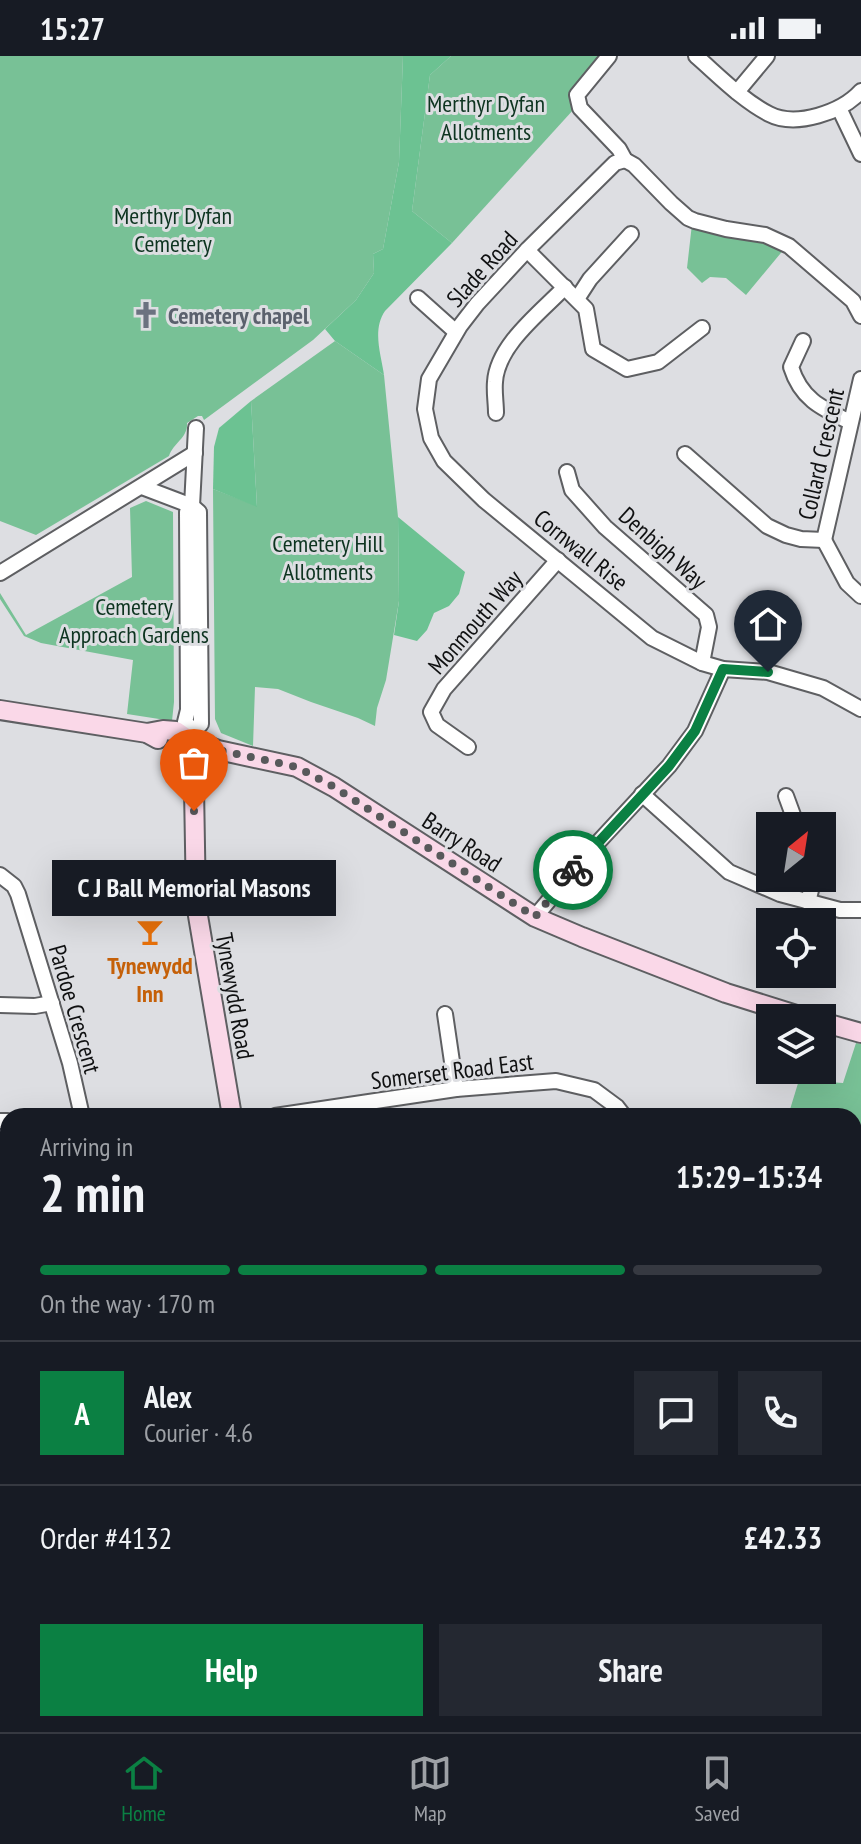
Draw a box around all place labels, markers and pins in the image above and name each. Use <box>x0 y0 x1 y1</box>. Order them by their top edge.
church icon: Cemetery chapel <box>131 300 161 330</box>
place label: Cemetery chapel <box>168 300 309 331</box>
pin <box>734 590 802 672</box>
pin <box>160 729 228 811</box>
callout: C J Ball Memorial Masons <box>52 859 336 915</box>
bar icon: Tynewydd Inn <box>135 917 165 947</box>
place label: Tynewydd Inn <box>107 950 193 1009</box>

